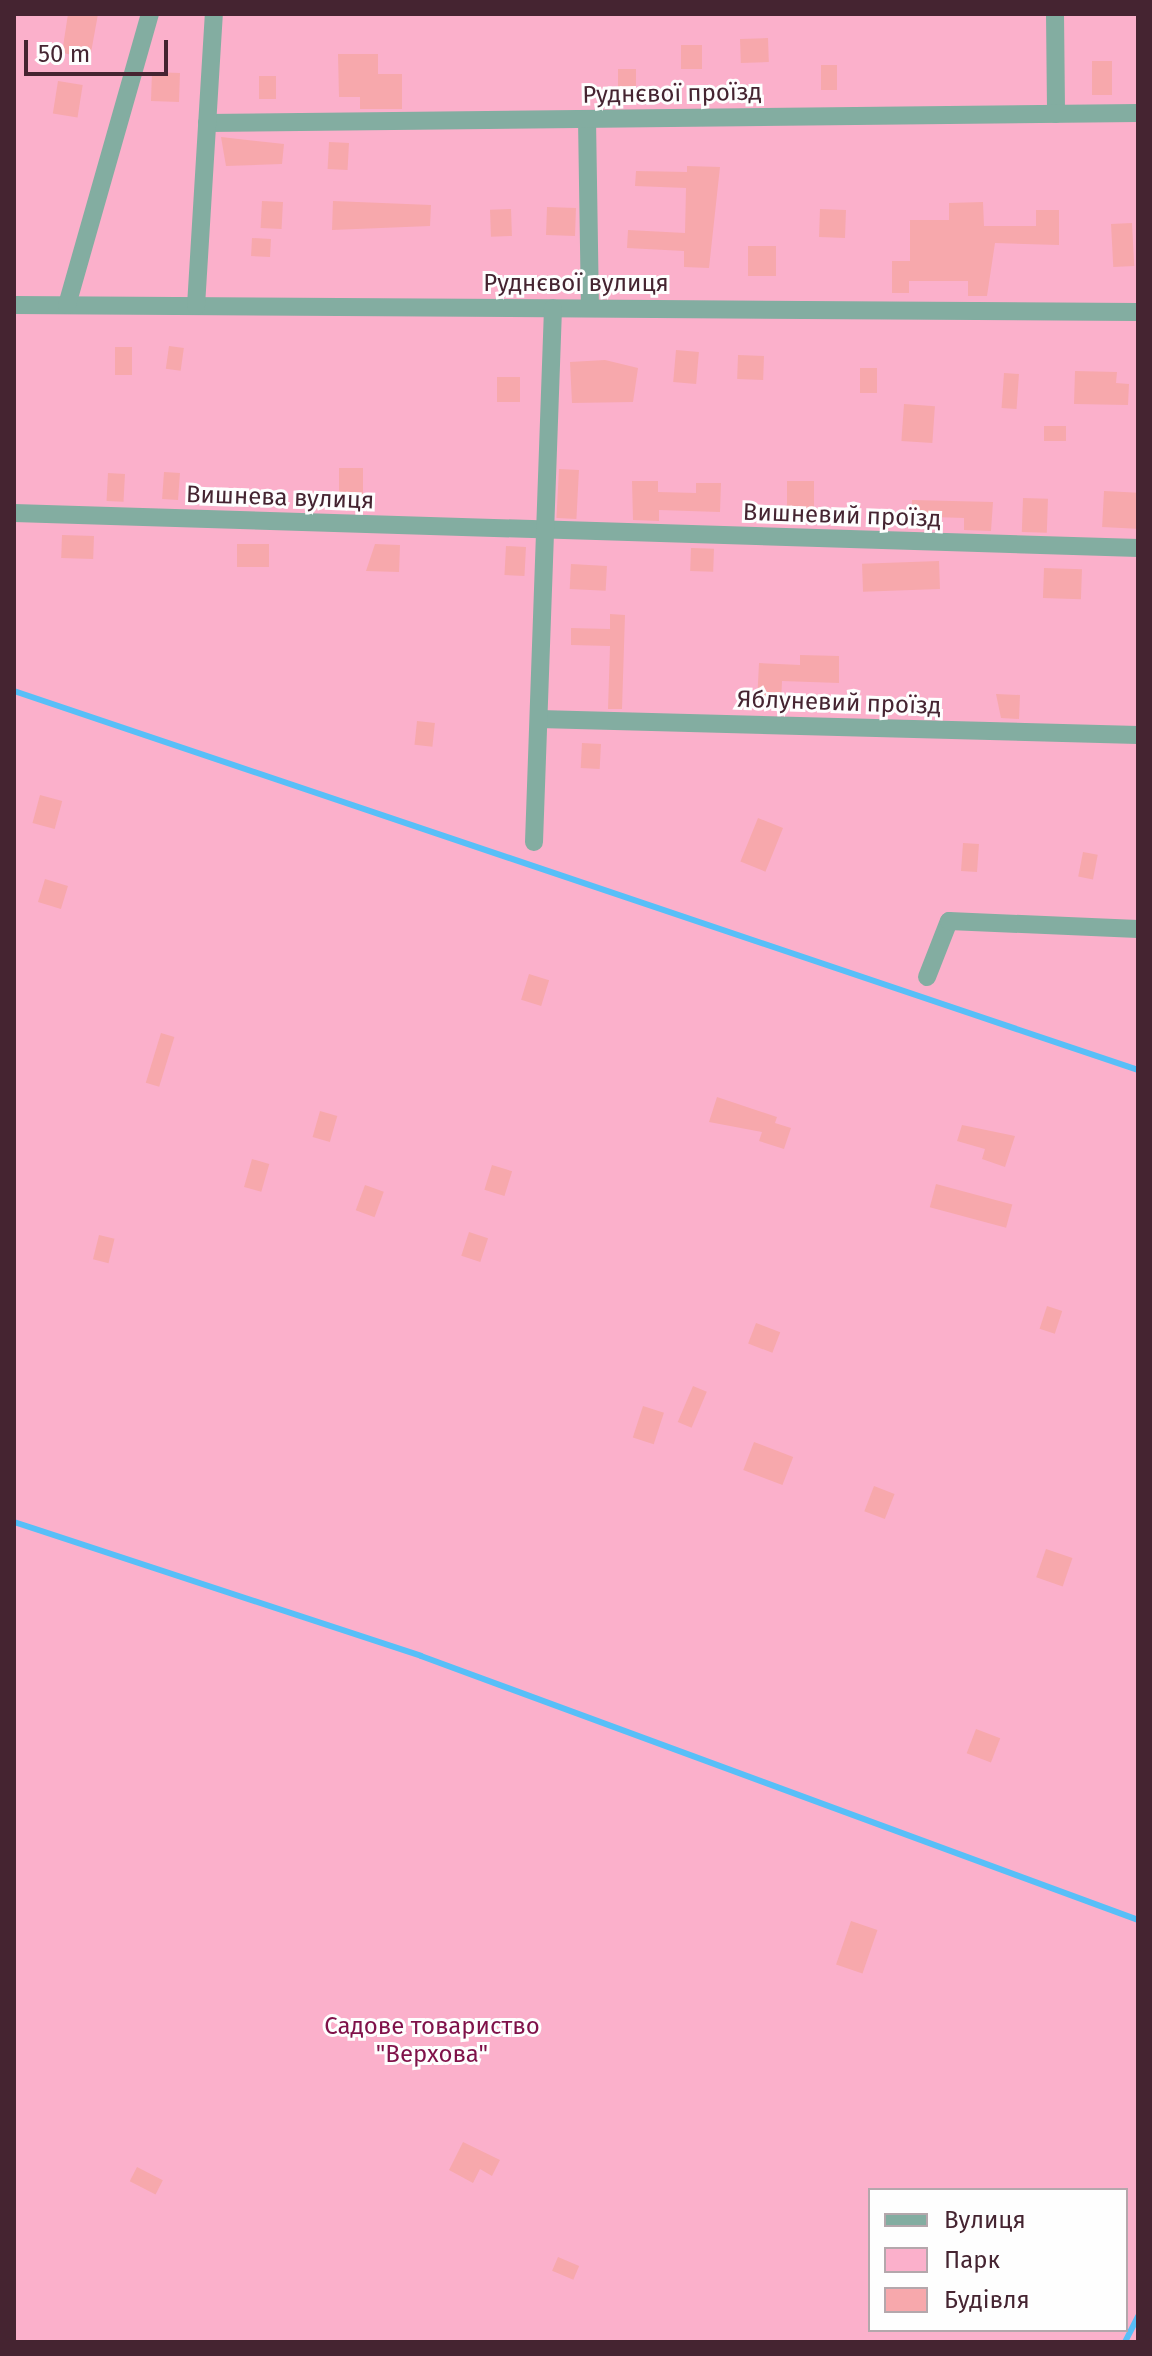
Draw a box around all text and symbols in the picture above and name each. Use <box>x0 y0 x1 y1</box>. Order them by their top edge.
scale bar <box>28 24 172 74</box>
text: 50 m <box>38 40 90 68</box>
street label: Руднєвої проїзд <box>582 78 762 110</box>
street label: Руднєвої вулиця <box>483 270 669 298</box>
street label: Вишнева вулиця <box>185 480 375 516</box>
street label: Вишневий проїзд <box>742 498 942 534</box>
street label: Яблуневий проїзд <box>736 685 942 721</box>
park label: Садове товариство "Верхова" <box>324 2013 540 2069</box>
legend <box>868 2188 1128 2332</box>
text: Вулиця <box>944 2206 1026 2234</box>
text: Парк <box>944 2246 1000 2274</box>
text: Будівля <box>944 2286 1030 2314</box>

